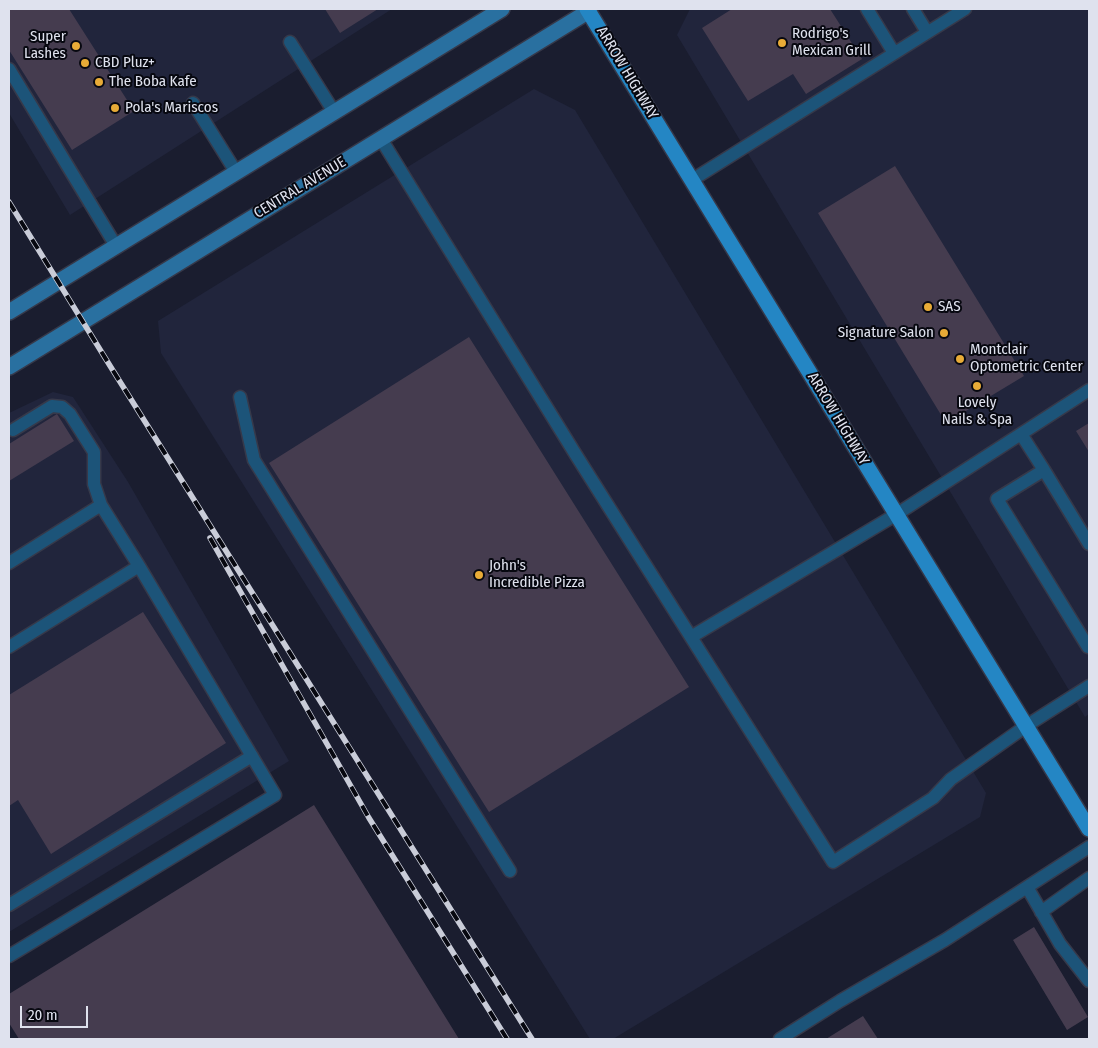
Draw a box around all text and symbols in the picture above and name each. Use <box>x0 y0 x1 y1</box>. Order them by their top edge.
street label: ARROW HIGHWAY <box>592 23 662 123</box>
place label: Rodrigo's Mexican Grill <box>792 25 871 60</box>
place label: Super Lashes <box>24 28 66 63</box>
marker: Rodrigo's Mexican Grill <box>776 37 788 49</box>
marker: Super Lashes <box>70 40 82 52</box>
place label: CBD Pluz+ <box>95 54 155 72</box>
marker: CBD Pluz+ <box>79 57 91 69</box>
place label: The Boba Kafe <box>109 73 197 91</box>
marker: The Boba Kafe <box>93 76 105 88</box>
place label: Pola's Mariscos <box>125 99 218 117</box>
marker: Pola's Mariscos <box>109 102 121 114</box>
street label: CENTRAL AVENUE <box>251 153 349 223</box>
place label: SAS <box>938 298 961 316</box>
marker: SAS <box>922 301 934 313</box>
place label: Signature Salon <box>838 324 934 342</box>
marker: Signature Salon <box>938 327 950 339</box>
place label: Montclair Optometric Center <box>970 341 1083 376</box>
marker: Montclair Optometric Center <box>954 353 966 365</box>
street label: ARROW HIGHWAY <box>803 369 873 469</box>
marker: Lovely Nails & Spa <box>971 380 983 392</box>
place label: Lovely Nails & Spa <box>942 394 1012 429</box>
place label: John's Incredible Pizza <box>489 557 585 592</box>
marker: John's Incredible Pizza <box>473 569 485 581</box>
scale bar <box>22 996 90 1028</box>
text: 20 m <box>28 1006 58 1024</box>

